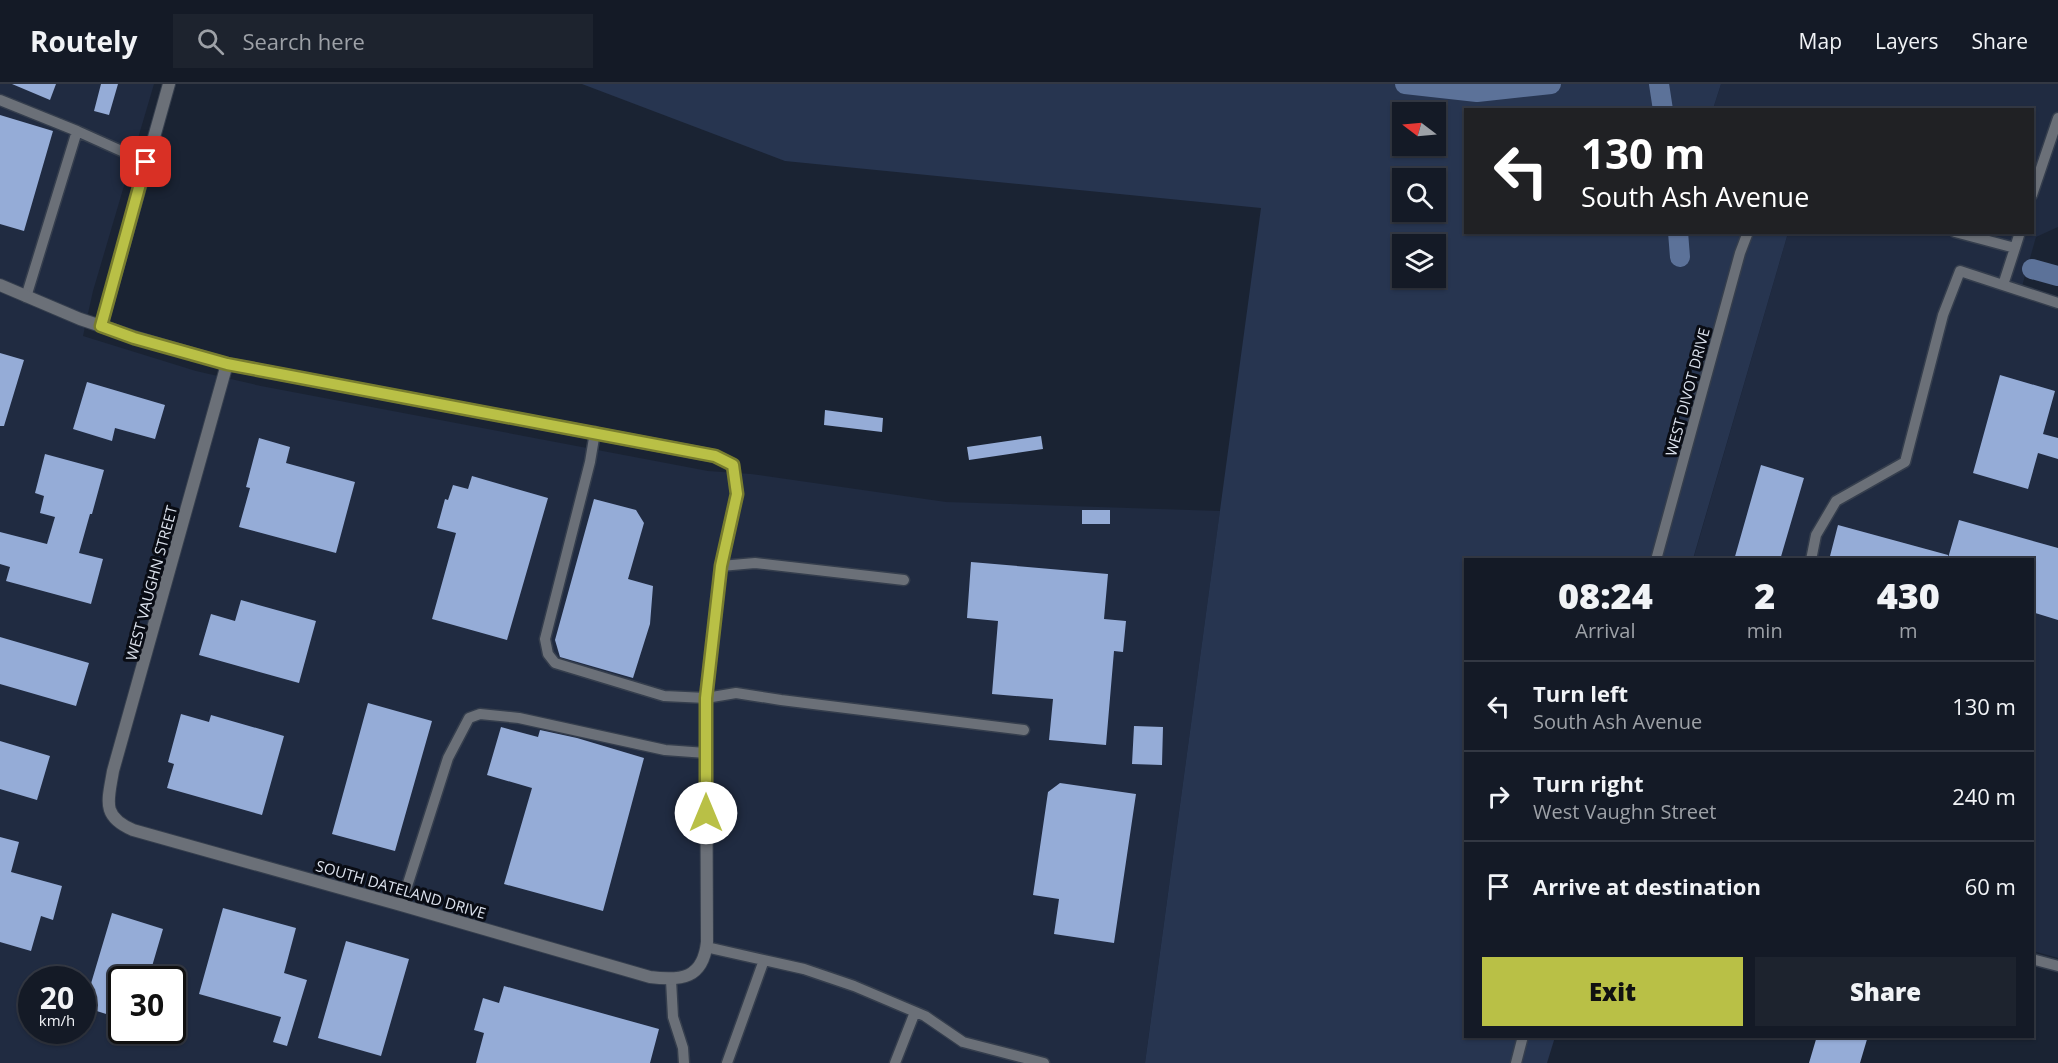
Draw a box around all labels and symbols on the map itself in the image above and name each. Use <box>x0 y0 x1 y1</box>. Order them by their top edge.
north arrow <box>1392 102 1446 156</box>
pin <box>120 136 171 187</box>
street label: WEST DIVOT DRIVE <box>1660 326 1714 458</box>
street label: WEST VAUGHN STREET <box>121 503 182 663</box>
position arrow <box>674 781 738 845</box>
street label: SOUTH DATELAND DRIVE <box>314 855 488 923</box>
speed limit sign: 30 <box>108 966 186 1044</box>

